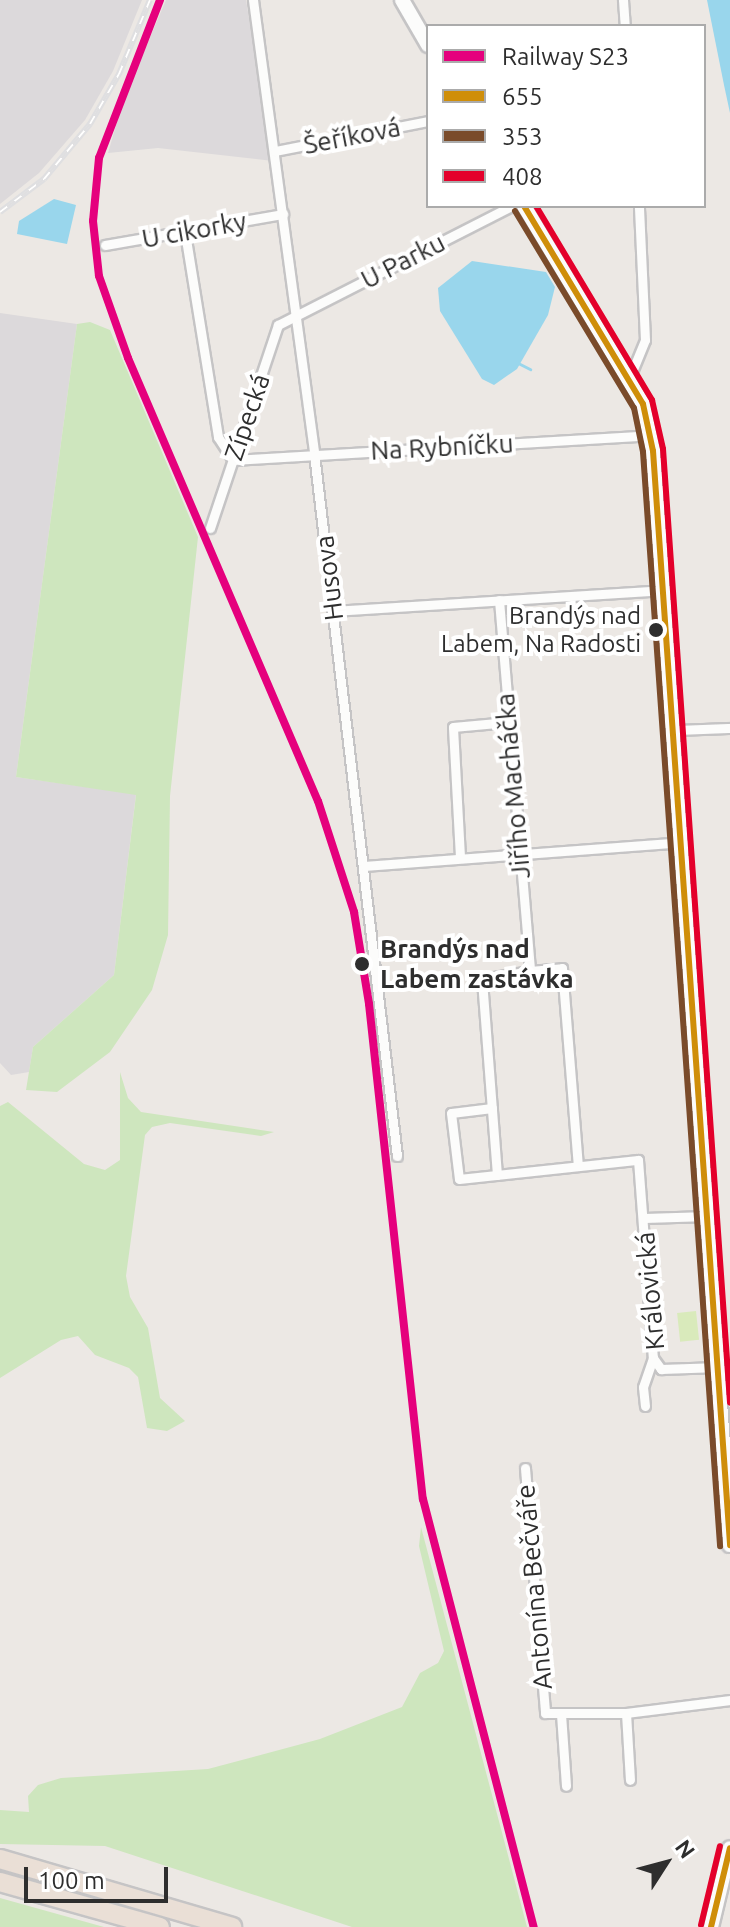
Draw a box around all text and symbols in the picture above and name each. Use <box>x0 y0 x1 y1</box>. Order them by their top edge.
legend <box>426 24 706 208</box>
text: Railway S23 <box>502 43 629 70</box>
text: 655 <box>502 83 543 110</box>
street label: Šeříková <box>301 111 403 161</box>
text: 353 <box>502 123 543 150</box>
text: 408 <box>502 163 543 190</box>
street label: U cikorky <box>139 205 249 255</box>
street label: U Parku <box>356 227 450 295</box>
street label: Zípecká <box>218 370 276 464</box>
street label: Na Rybníčku <box>370 428 514 466</box>
street label: Husova <box>308 534 350 622</box>
place label: Brandýs nad Labem, Na Radosti <box>441 602 641 658</box>
marker: Brandýs nad Labem, Na Radosti <box>648 622 664 638</box>
street label: Jiřího Macháčka <box>489 692 537 880</box>
place label: Brandýs nad Labem zastávka <box>380 933 574 994</box>
marker: Brandýs nad Labem zastávka <box>351 953 373 975</box>
street label: Královická <box>629 1231 671 1351</box>
street label: Antonína Bečváře <box>509 1483 559 1691</box>
north arrow <box>626 1823 706 1903</box>
text: N <box>671 1835 701 1863</box>
scale bar <box>28 1851 172 1901</box>
text: 100 m <box>38 1867 105 1894</box>

